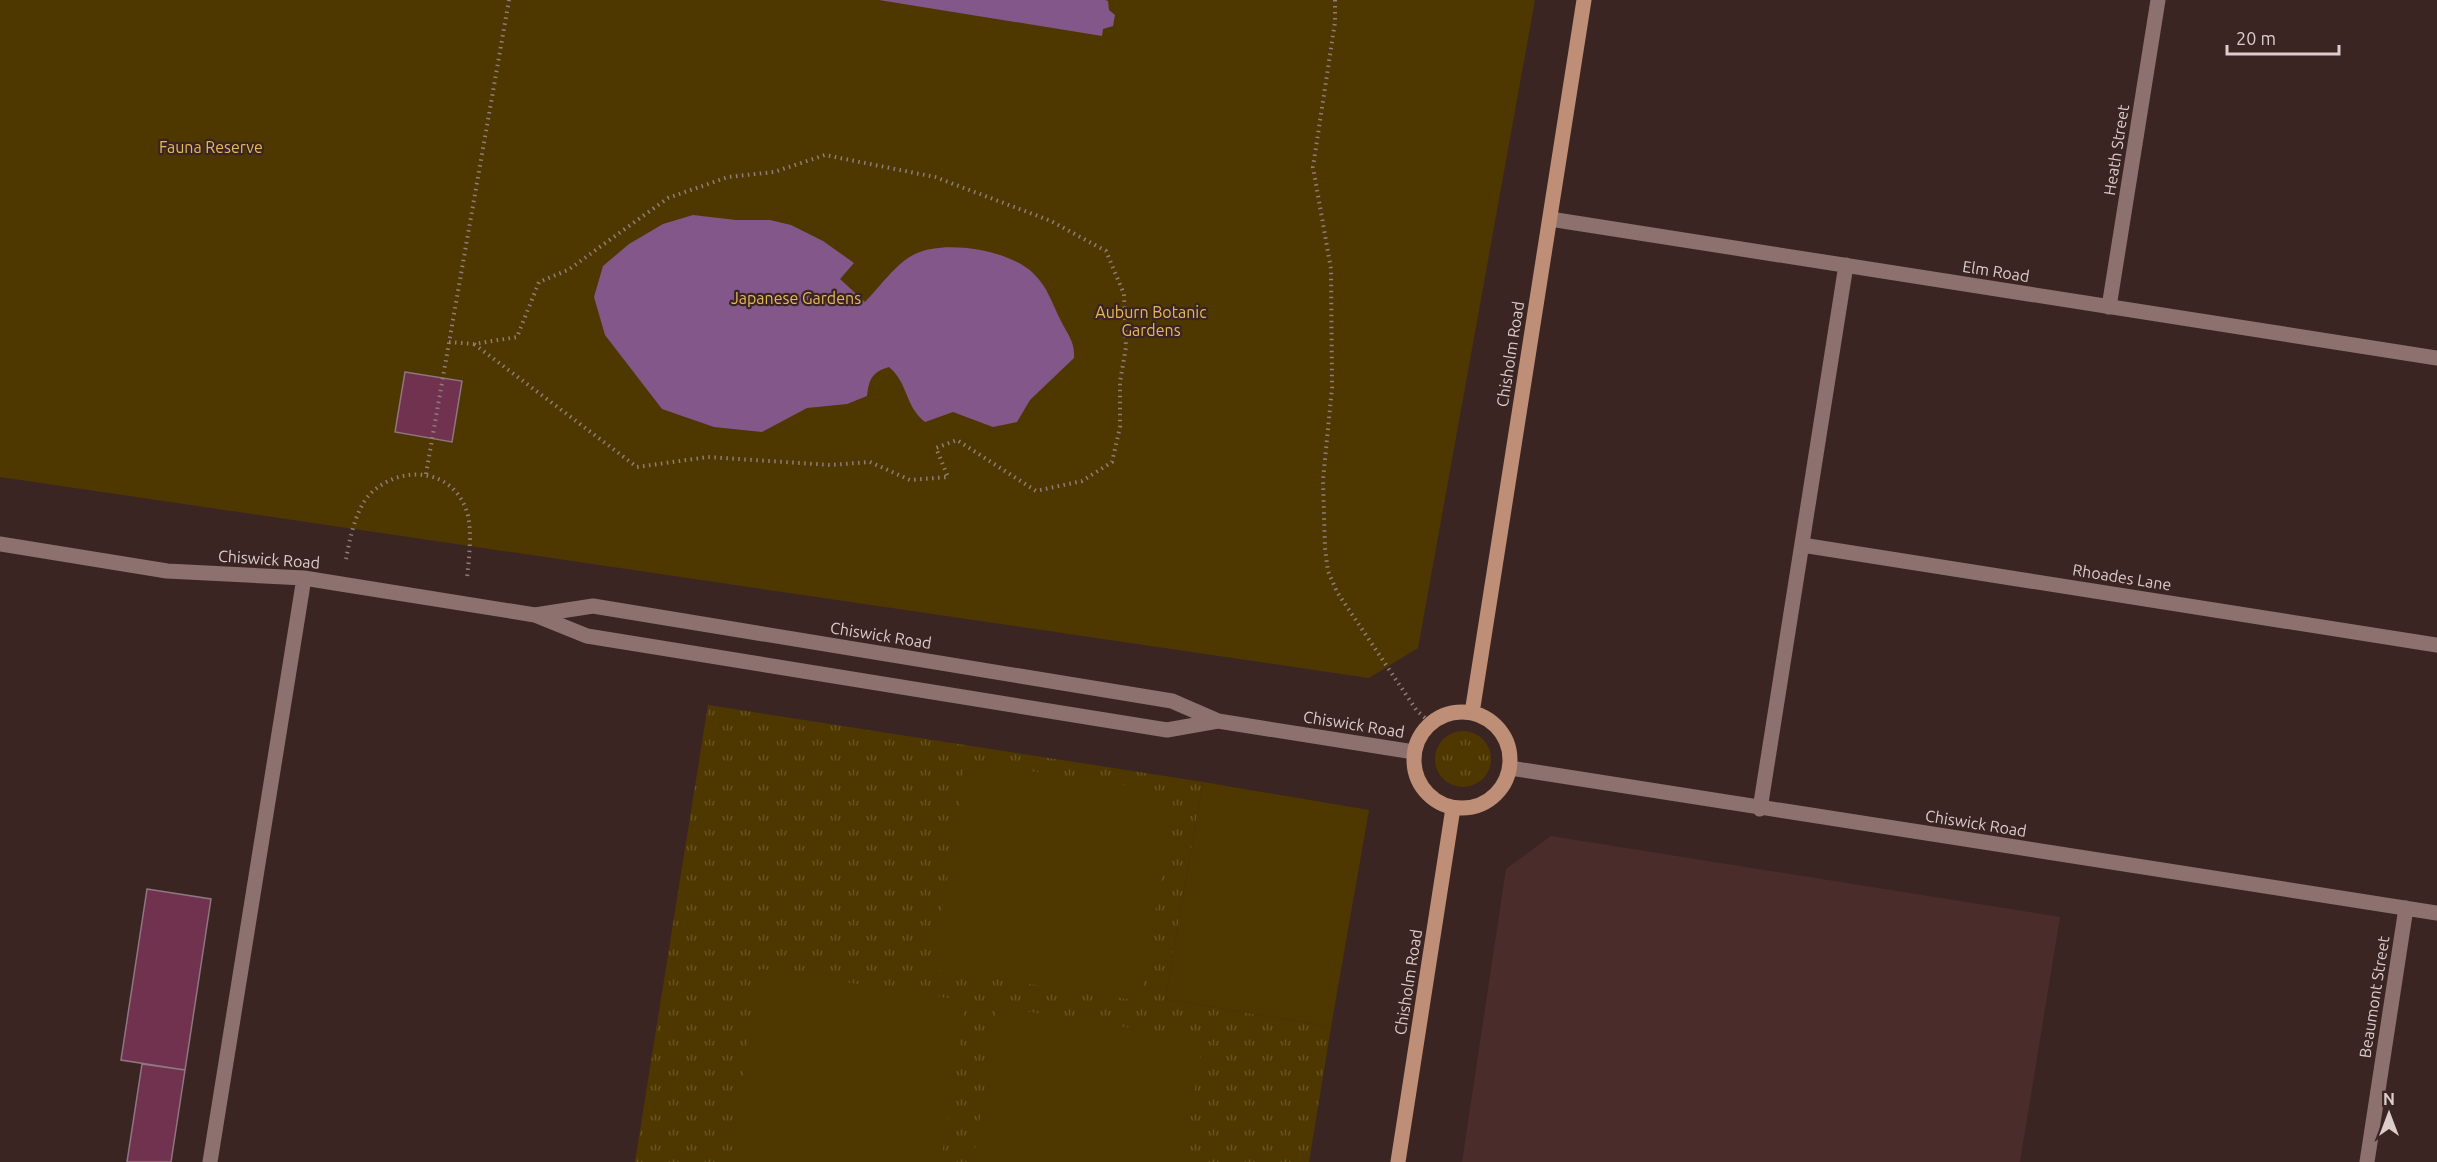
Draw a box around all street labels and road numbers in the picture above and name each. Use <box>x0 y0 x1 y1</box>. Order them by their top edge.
street label: Heath Street <box>2100 102 2132 197</box>
street label: Elm Road <box>1961 257 2031 285</box>
street label: Chisholm Road <box>1493 300 1527 408</box>
street label: Chiswick Road <box>217 546 321 572</box>
street label: Rhoades Lane <box>2071 560 2173 594</box>
street label: Chiswick Road <box>829 618 933 652</box>
street label: Chiswick Road <box>1302 707 1406 741</box>
street label: Chiswick Road <box>1924 806 2028 840</box>
street label: Chisholm Road <box>1391 928 1425 1036</box>
street label: Beaumont Street <box>2355 934 2393 1059</box>

